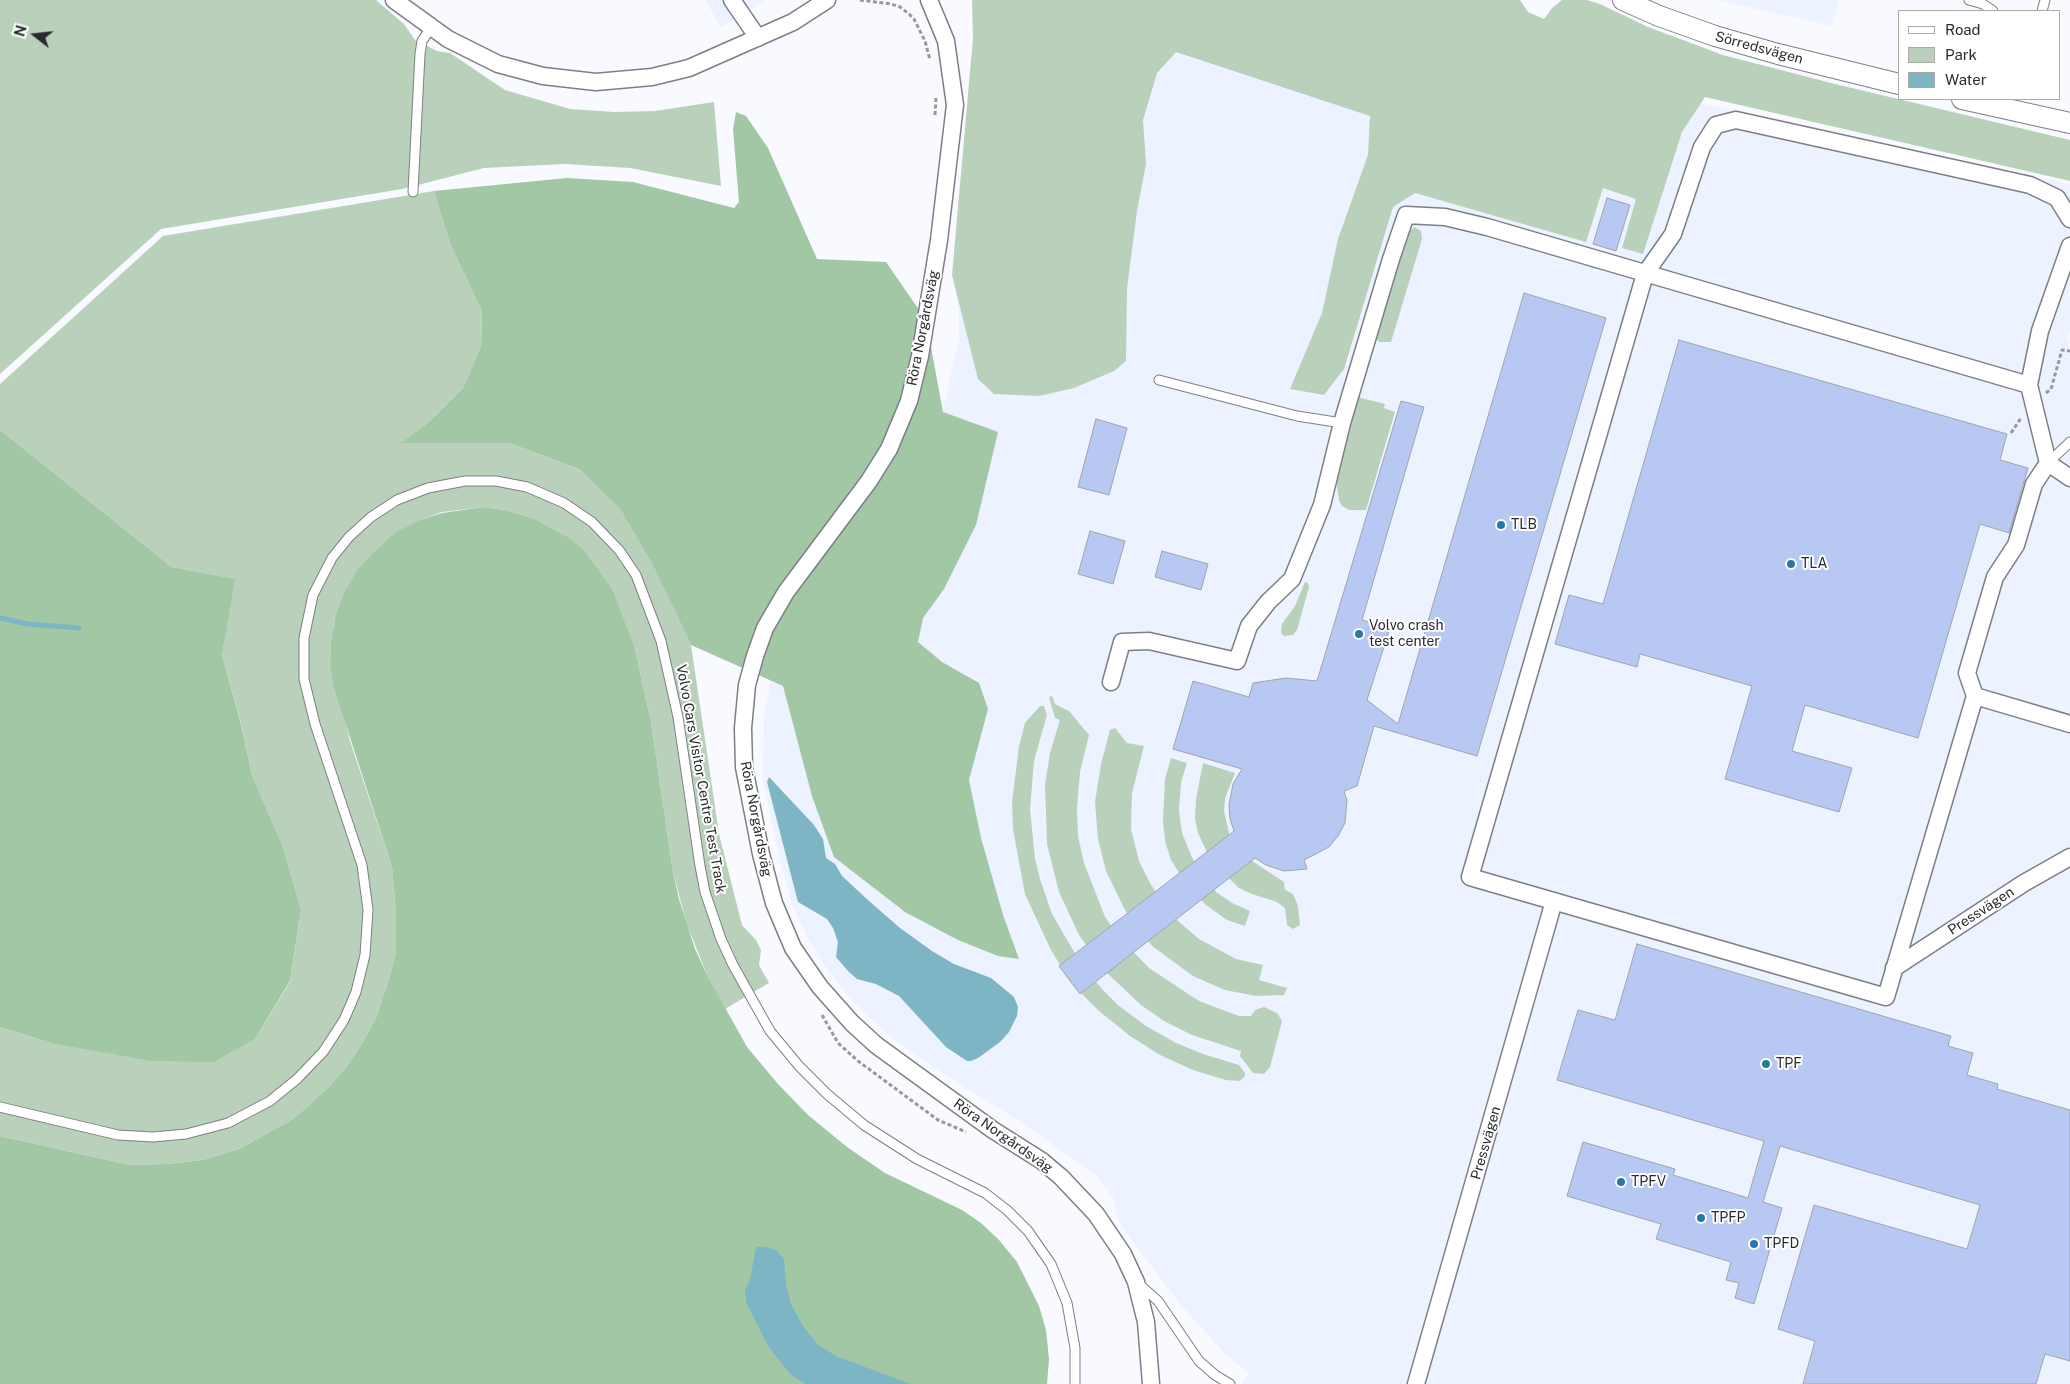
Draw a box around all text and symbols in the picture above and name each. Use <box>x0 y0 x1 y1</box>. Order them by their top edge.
north arrow <box>10 10 60 60</box>
legend <box>1898 10 2060 100</box>
text: Road <box>1945 21 1981 38</box>
text: N <box>11 23 30 38</box>
street label: Sörredsvägen <box>1713 28 1805 68</box>
text: Park <box>1945 46 1977 63</box>
text: Water <box>1945 71 1987 88</box>
street label: Röra Norgårdsväg <box>904 269 942 387</box>
place label: TLB <box>1511 517 1537 533</box>
marker: TLB <box>1495 519 1507 531</box>
place label: TLA <box>1801 556 1828 572</box>
marker: TLA <box>1785 558 1797 570</box>
place label: Volvo crash test center <box>1369 618 1443 650</box>
marker: Volvo crash test center <box>1353 628 1365 640</box>
street label: Volvo Cars Visitor Centre Test Track <box>673 663 729 895</box>
street label: Röra Norgårdsväg <box>737 760 775 878</box>
street label: Pressvägen <box>1945 883 2017 939</box>
place label: TPF <box>1776 1056 1802 1072</box>
marker: TPF <box>1760 1058 1772 1070</box>
street label: Röra Norgårdsväg <box>950 1095 1056 1177</box>
street label: Pressvägen <box>1468 1104 1504 1182</box>
place label: TPFV <box>1631 1174 1666 1190</box>
marker: TPFV <box>1615 1176 1627 1188</box>
place label: TPFP <box>1711 1210 1745 1226</box>
marker: TPFP <box>1695 1212 1707 1224</box>
place label: TPFD <box>1764 1236 1799 1252</box>
marker: TPFD <box>1748 1238 1760 1250</box>

